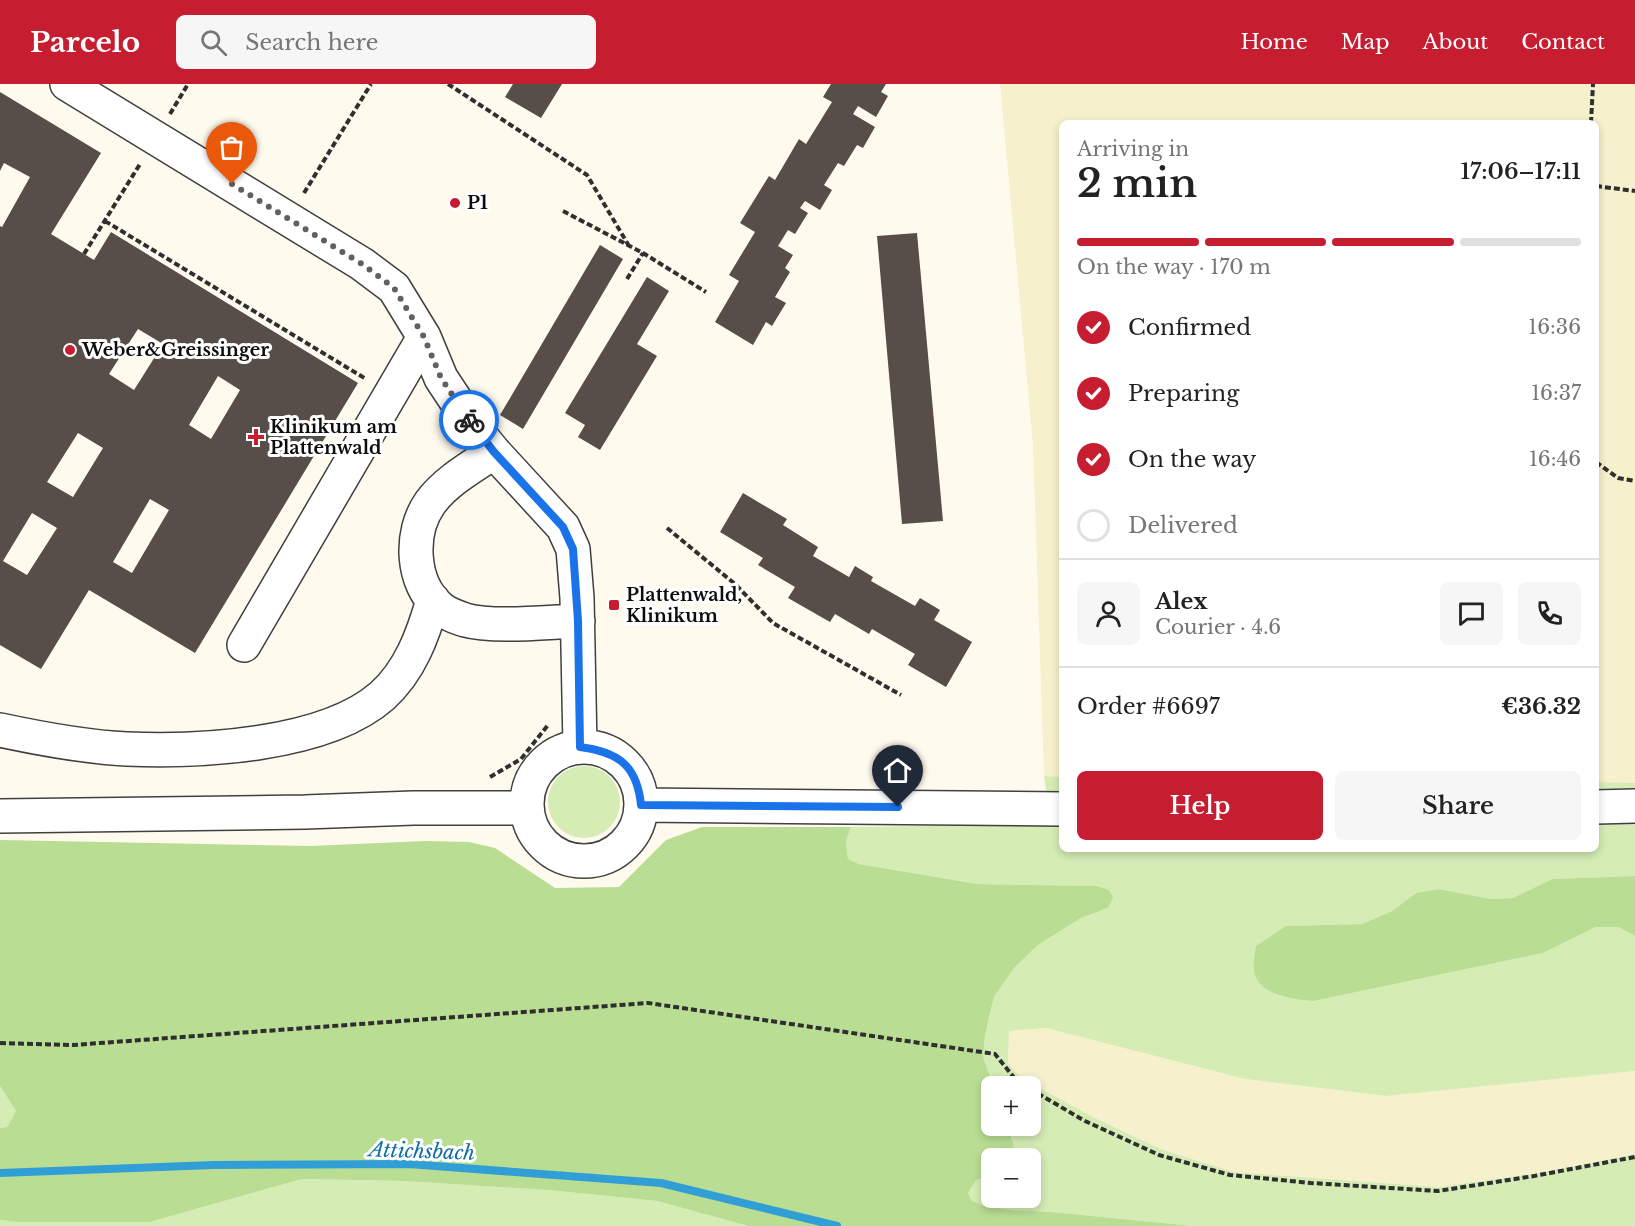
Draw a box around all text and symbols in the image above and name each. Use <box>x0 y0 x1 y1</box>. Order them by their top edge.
search box <box>176 15 596 69</box>
text: Parcelo <box>30 25 140 60</box>
icon: search <box>197 26 230 59</box>
text: Search here <box>245 29 378 56</box>
text: Home <box>1241 29 1308 55</box>
text: Map <box>1341 29 1389 55</box>
text: About <box>1422 29 1488 55</box>
text: Contact <box>1521 29 1605 55</box>
pin <box>206 122 257 184</box>
icon: bag <box>215 131 248 164</box>
text: Arriving in <box>1077 137 1189 161</box>
text: 17:06–17:11 <box>1460 158 1581 185</box>
text: 2 min <box>1077 159 1197 208</box>
place label: P1 <box>467 192 488 214</box>
marker: P1 <box>448 196 462 210</box>
text: On the way · 170 m <box>1077 255 1271 279</box>
icon: check <box>1077 311 1110 344</box>
text: Confirmed <box>1128 314 1251 341</box>
text: 16:36 <box>1528 315 1581 339</box>
place label: Weber&Greissinger <box>81 339 269 361</box>
marker: Weber&Greissinger <box>63 343 77 357</box>
icon: check <box>1077 377 1110 410</box>
text: Preparing <box>1128 380 1239 407</box>
text: 16:37 <box>1531 381 1581 405</box>
courier <box>439 390 499 450</box>
icon: bike <box>453 404 486 437</box>
place label: Klinikum am Plattenwald <box>270 416 397 459</box>
marker: Klinikum am Plattenwald <box>247 428 265 446</box>
icon: check <box>1077 443 1110 476</box>
text: On the way <box>1128 446 1256 473</box>
text: 16:46 <box>1529 447 1581 471</box>
text: Delivered <box>1128 512 1238 539</box>
button: person <box>1077 582 1140 645</box>
button: chat <box>1440 582 1503 645</box>
button: phone <box>1518 582 1581 645</box>
place label: Plattenwald, Klinikum <box>626 584 742 627</box>
text: Alex <box>1155 588 1208 615</box>
marker: Plattenwald, Klinikum <box>607 598 621 612</box>
text: Courier · 4.6 <box>1155 615 1281 639</box>
text: Order #6697 <box>1077 693 1220 720</box>
text: €36.32 <box>1501 693 1581 720</box>
pin <box>872 745 923 807</box>
icon: home <box>881 754 914 787</box>
button: Help <box>1077 771 1323 840</box>
button: Share <box>1335 771 1581 840</box>
map controls <box>981 1076 1041 1208</box>
button: + <box>981 1076 1041 1136</box>
water label: Attichsbach <box>366 1137 475 1165</box>
button: − <box>981 1148 1041 1208</box>

